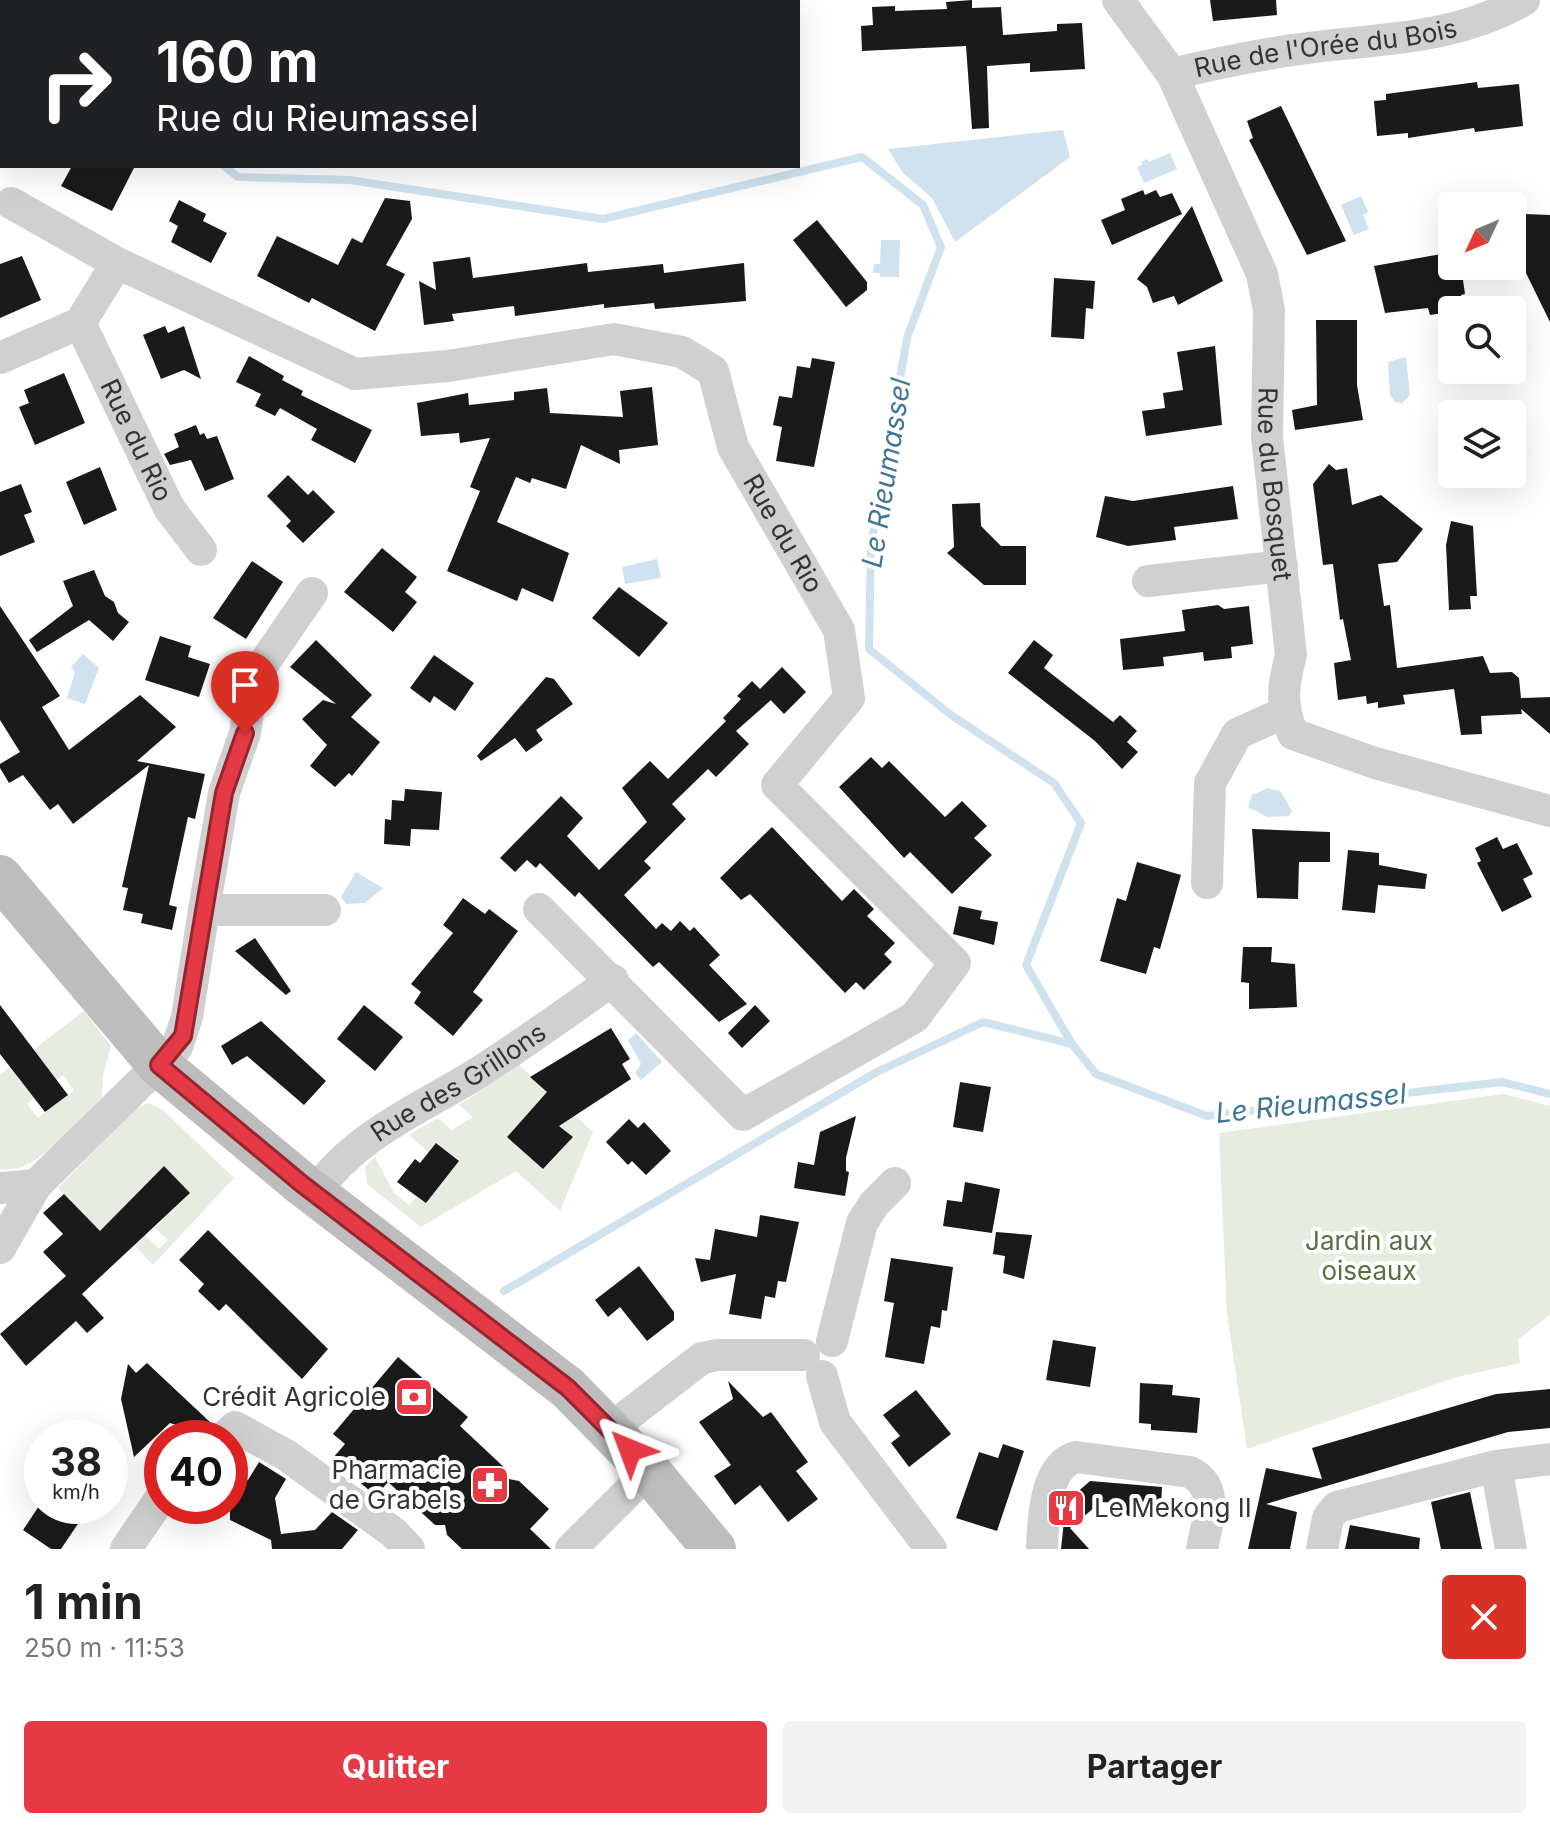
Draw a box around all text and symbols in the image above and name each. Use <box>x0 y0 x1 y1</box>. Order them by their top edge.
street label: Rue de l'Orée du Bois <box>1191 12 1460 83</box>
text: 160 m <box>156 28 319 96</box>
icon: right <box>24 32 128 136</box>
text: Rue du Rieumassel <box>156 96 479 140</box>
north arrow <box>1438 192 1526 280</box>
map controls <box>1438 192 1526 488</box>
button: search <box>1438 296 1526 384</box>
street label: Rue du Rio <box>94 374 179 506</box>
water label: Le Rieumassel <box>854 376 918 570</box>
street label: Rue du Bosquet <box>1252 387 1299 582</box>
button: layers <box>1438 400 1526 488</box>
street label: Rue du Rio <box>737 468 830 598</box>
pin <box>211 651 279 733</box>
icon: arrive <box>223 663 267 707</box>
street label: Rue des Grillons <box>365 1016 552 1148</box>
water label: Le Rieumassel <box>1214 1076 1408 1130</box>
park label: Jardin aux oiseaux <box>1305 1225 1433 1286</box>
bank icon: Crédit Agricole <box>393 1376 435 1418</box>
place label: Crédit Agricole <box>202 1381 386 1412</box>
position arrow <box>588 1408 672 1492</box>
speed limit sign: 40 <box>144 1420 248 1524</box>
text: 38 <box>50 1437 102 1486</box>
place label: Pharmacie de Grabels <box>329 1454 462 1515</box>
pharmacy icon: Pharmacie de Grabels <box>469 1464 511 1506</box>
text: km/h <box>52 1480 100 1504</box>
restaurant icon: Le Mekong II <box>1045 1487 1087 1529</box>
place label: Le Mekong II <box>1094 1492 1252 1523</box>
text: 1 min <box>24 1572 143 1631</box>
button: close <box>1442 1575 1526 1659</box>
text: 250 m · 11:53 <box>24 1632 185 1663</box>
button: Quitter <box>24 1721 767 1813</box>
button: Partager <box>783 1721 1526 1813</box>

